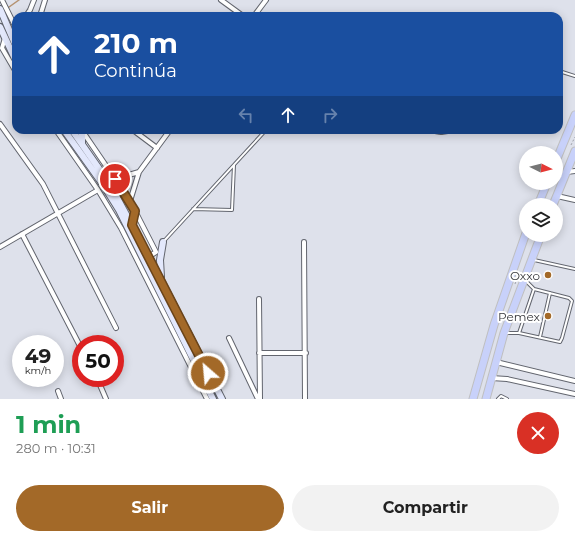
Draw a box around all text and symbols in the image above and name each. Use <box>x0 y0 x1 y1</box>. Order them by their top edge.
text: 210 m <box>94 26 178 60</box>
icon: ahead <box>28 28 80 80</box>
text: Continúa <box>94 60 177 82</box>
icon: left <box>235 104 257 126</box>
icon: ahead <box>277 104 299 126</box>
icon: right <box>319 104 341 126</box>
north arrow <box>519 146 563 190</box>
map controls <box>519 146 563 242</box>
pin <box>98 162 132 196</box>
icon: arrive <box>104 168 126 190</box>
button: layers <box>519 198 563 242</box>
place label: Oxxo <box>510 268 540 283</box>
marker: Oxxo <box>543 270 553 280</box>
place label: Pemex <box>498 309 541 324</box>
marker: Pemex <box>543 311 553 321</box>
speed limit sign: 50 <box>72 335 124 387</box>
text: 49 <box>25 344 51 368</box>
position arrow <box>187 352 229 394</box>
text: km/h <box>25 364 51 377</box>
text: 1 min <box>16 410 81 439</box>
button: close <box>517 412 559 454</box>
text: 280 m · 10:31 <box>16 440 96 456</box>
button: Salir <box>16 485 284 531</box>
button: Compartir <box>292 485 559 531</box>

